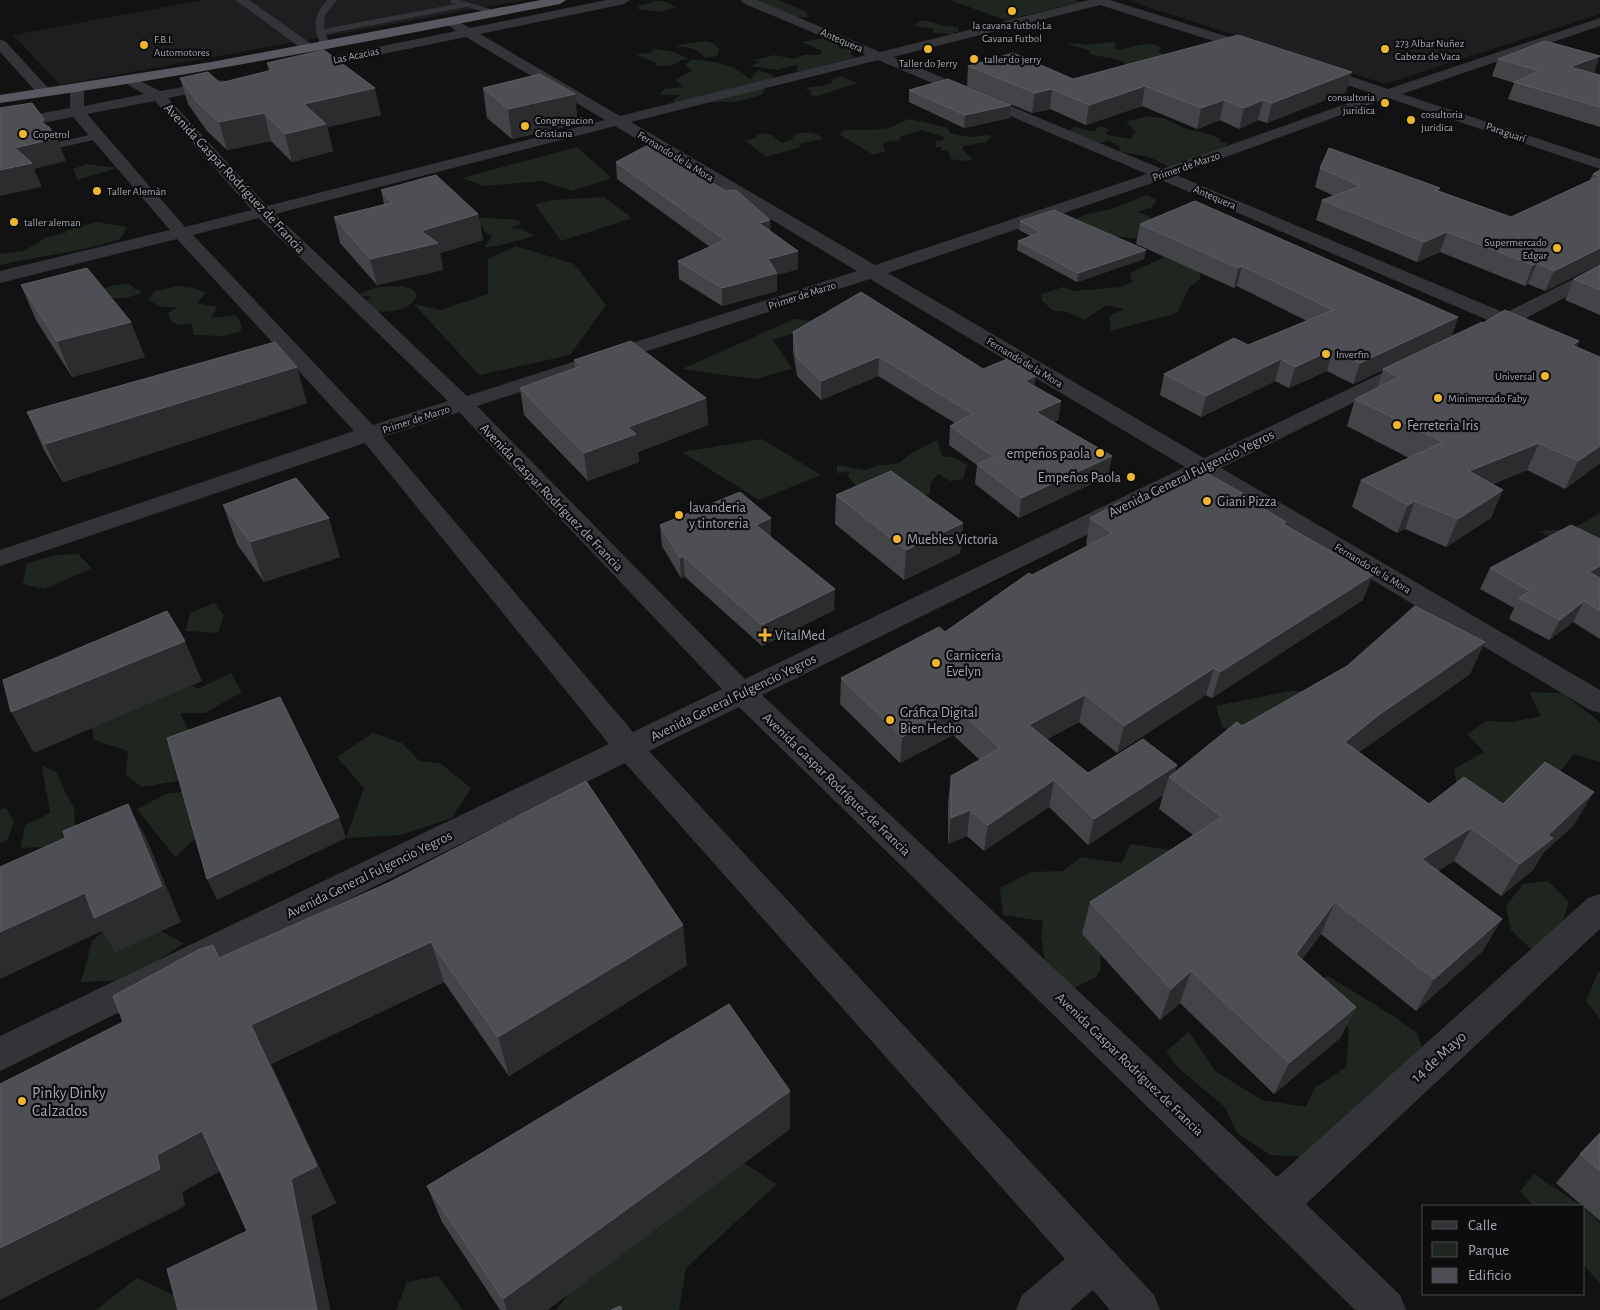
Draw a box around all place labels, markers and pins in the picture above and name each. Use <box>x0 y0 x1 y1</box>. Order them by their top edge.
marker: la cavana futbol;La Cavana Futbol <box>1006 5 1018 17</box>
place label: la cavana futbol;La Cavana Futbol <box>972 20 1052 44</box>
place label: F.B.I. Automotores <box>154 34 210 58</box>
place label: 273 Albar Nuñez Cabeza de Vaca <box>1395 38 1465 62</box>
marker: F.B.I. Automotores <box>138 39 150 51</box>
marker: Taller do Jerry <box>922 43 934 55</box>
marker: 273 Albar Nuñez Cabeza de Vaca <box>1379 43 1391 55</box>
marker: taller do jerry <box>968 53 980 65</box>
place label: taller do jerry <box>984 54 1042 65</box>
place label: Taller do Jerry <box>899 58 958 69</box>
place label: consultoria juridica <box>1327 92 1375 116</box>
marker: consultoria juridica <box>1379 97 1391 109</box>
place label: cosultoria juridica <box>1421 109 1463 133</box>
marker: cosultoria juridica <box>1405 114 1417 126</box>
place label: Congregacion Cristiana <box>535 115 593 139</box>
marker: Congregacion Cristiana <box>519 120 531 132</box>
marker: Copetrol <box>17 128 29 140</box>
place label: Copetrol <box>33 129 70 140</box>
marker: Taller Alemàn <box>91 185 103 197</box>
place label: Taller Alemàn <box>107 186 166 197</box>
marker: taller aleman <box>8 216 20 228</box>
place label: taller aleman <box>24 217 81 228</box>
place label: Supermercado Edgar <box>1484 237 1547 261</box>
marker: Supermercado Edgar <box>1551 242 1563 254</box>
marker: Inverfin <box>1320 348 1332 360</box>
place label: Inverfin <box>1336 349 1369 360</box>
marker: Universal <box>1539 370 1551 382</box>
place label: Universal <box>1495 371 1535 382</box>
marker: Minimercado Faby <box>1432 392 1444 404</box>
place label: Minimercado Faby <box>1448 393 1527 404</box>
marker: Ferreteria Iris <box>1391 419 1403 431</box>
place label: Ferreteria Iris <box>1407 419 1479 433</box>
place label: empeños paola <box>1007 447 1091 461</box>
marker: empeños paola <box>1094 447 1106 459</box>
place label: Empeños Paola <box>1038 471 1122 485</box>
marker: Empeños Paola <box>1125 471 1137 483</box>
marker: Giani Pizza <box>1201 495 1213 507</box>
place label: Giani Pizza <box>1217 495 1277 509</box>
place label: lavanderia y tintoreria <box>688 501 749 531</box>
marker: lavanderia y tintoreria <box>673 509 685 521</box>
marker: Muebles Victoria <box>891 533 903 545</box>
place label: Muebles Victoria <box>907 533 999 547</box>
marker: VitalMed <box>759 629 771 641</box>
place label: VitalMed <box>775 629 825 643</box>
place label: Carniceria Evelyn <box>946 649 1001 679</box>
marker: Carniceria Evelyn <box>930 657 942 669</box>
place label: Gráfica Digital Bien Hecho <box>900 706 978 736</box>
marker: Gráfica Digital Bien Hecho <box>884 714 896 726</box>
place label: Pinky Dinky Calzados <box>32 1085 106 1119</box>
marker: Pinky Dinky Calzados <box>16 1095 28 1107</box>

